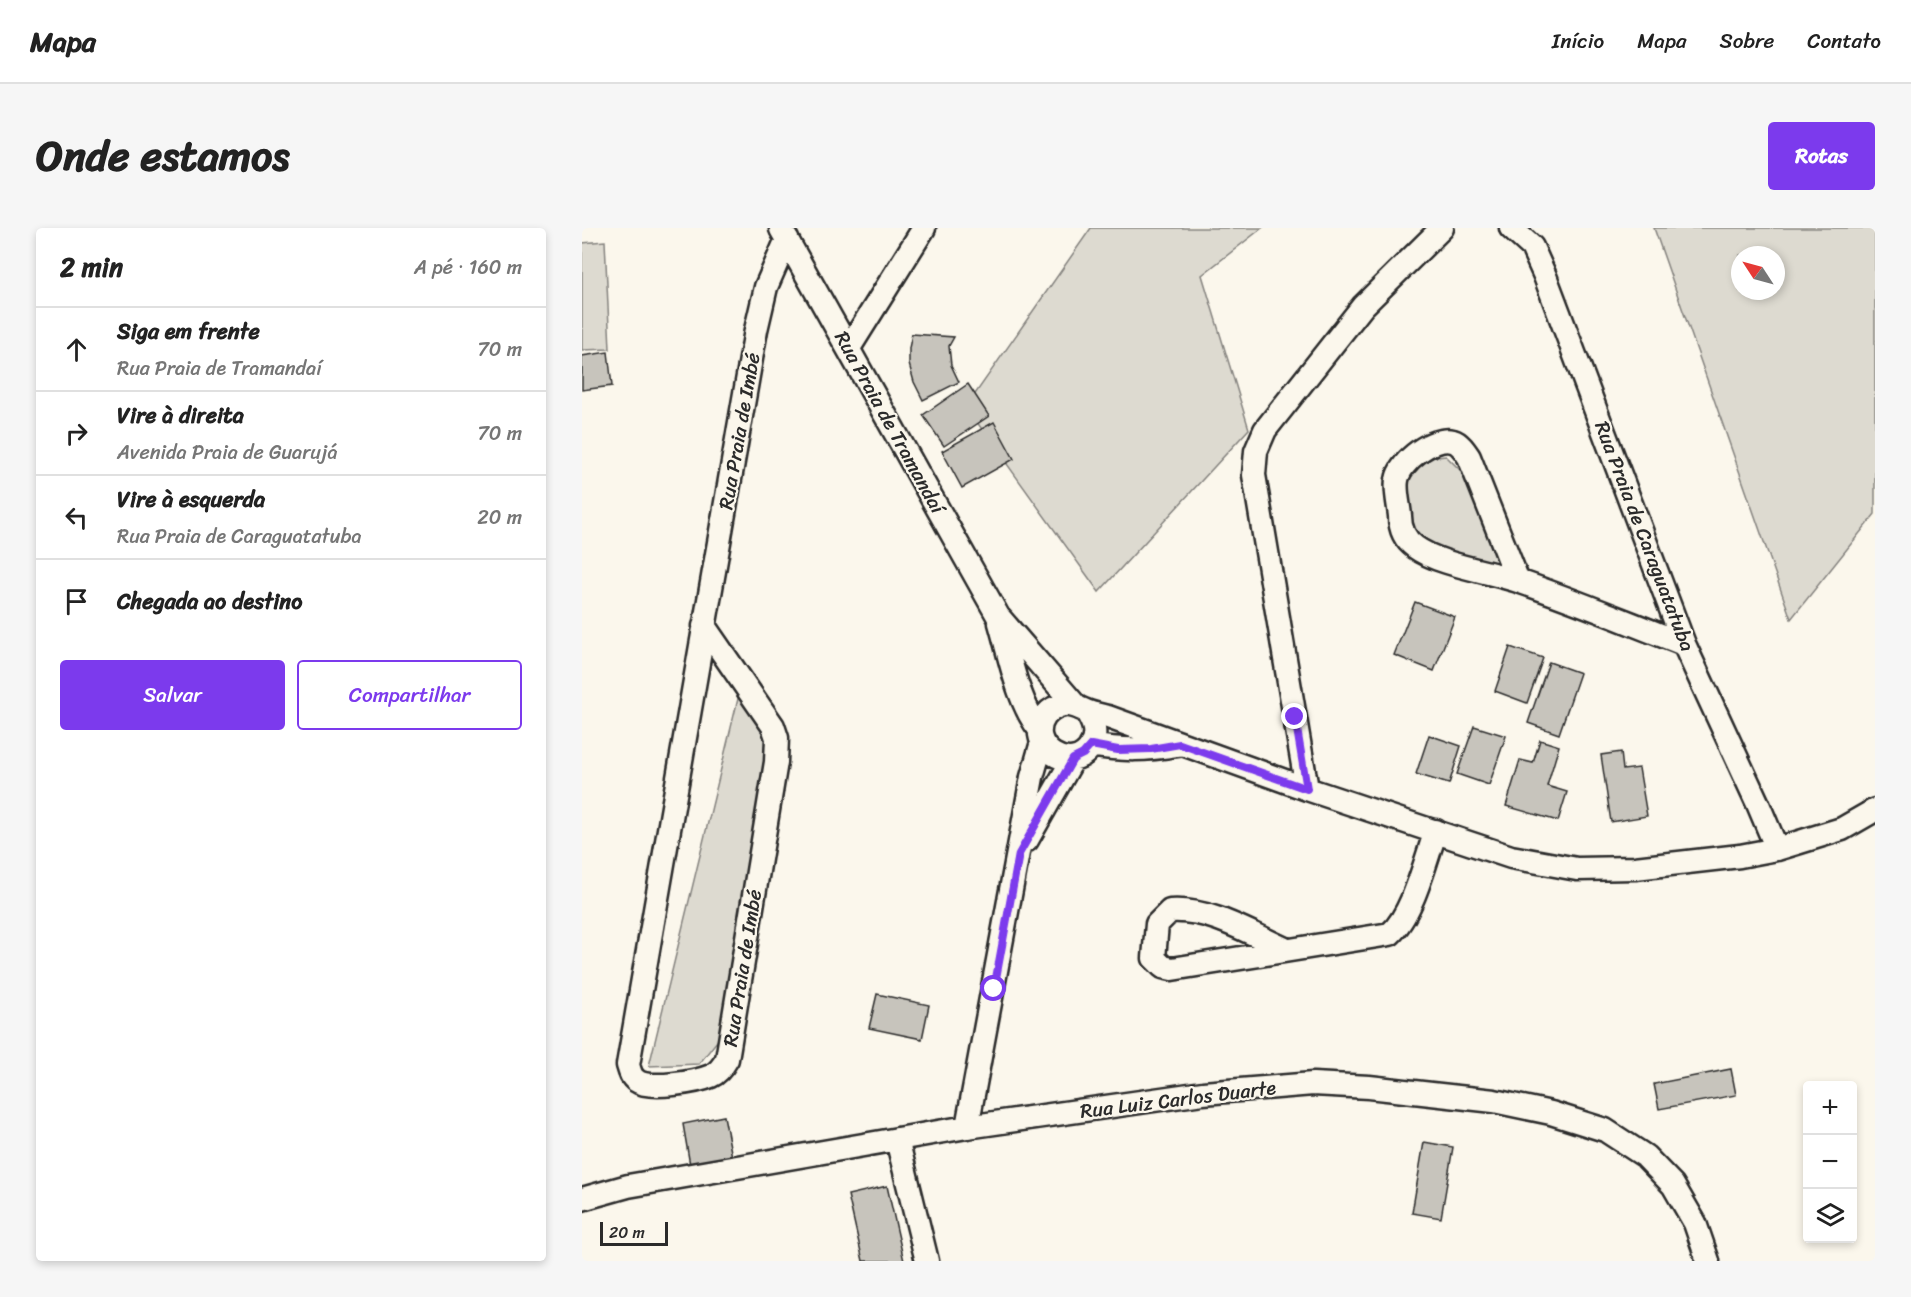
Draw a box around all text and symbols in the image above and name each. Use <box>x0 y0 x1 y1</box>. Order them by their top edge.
text: Mapa <box>30 17 96 66</box>
text: Início <box>1552 22 1604 60</box>
text: Mapa <box>1637 22 1687 60</box>
text: Sobre <box>1720 22 1774 60</box>
text: Contato <box>1807 22 1881 60</box>
text: Onde estamos <box>36 119 290 193</box>
button: Rotas <box>1768 122 1875 190</box>
text: 2 min <box>60 244 123 290</box>
north arrow <box>1731 246 1785 300</box>
text: A pé · 160 m <box>414 250 522 285</box>
text: Siga em frente <box>117 312 260 351</box>
street label: Rua Praia de Tramandaí <box>825 324 956 522</box>
text: 70 m <box>477 332 522 367</box>
icon: ahead <box>60 333 93 366</box>
street label: Rua Praia de Imbé <box>708 350 771 512</box>
text: Rua Praia de Tramandaí <box>117 351 322 386</box>
text: Vire à direita <box>117 396 244 435</box>
text: 70 m <box>477 416 522 451</box>
street label: Rua Praia de Caraguatatuba <box>1584 416 1705 657</box>
icon: right <box>60 417 93 450</box>
text: Avenida Praia de Guarujá <box>117 435 338 470</box>
text: Vire à esquerda <box>117 480 265 519</box>
text: 20 m <box>477 500 522 535</box>
icon: left <box>60 501 93 534</box>
text: Rua Praia de Caraguatatuba <box>117 519 361 554</box>
text: Chegada ao destino <box>117 582 302 621</box>
icon: arrive <box>60 585 93 618</box>
button: Salvar <box>60 660 285 730</box>
button: Compartilhar <box>297 660 522 730</box>
route end <box>1281 703 1307 729</box>
street label: Rua Praia de Imbé <box>713 887 772 1049</box>
route start <box>980 975 1006 1001</box>
street label: Rua Luiz Carlos Duarte <box>1078 1070 1278 1129</box>
map controls <box>1803 1081 1857 1243</box>
button: + <box>1803 1081 1857 1135</box>
button: − <box>1803 1135 1857 1189</box>
button: layers <box>1803 1189 1857 1243</box>
text: 20 m <box>609 1218 645 1247</box>
scale bar <box>600 1219 668 1246</box>

